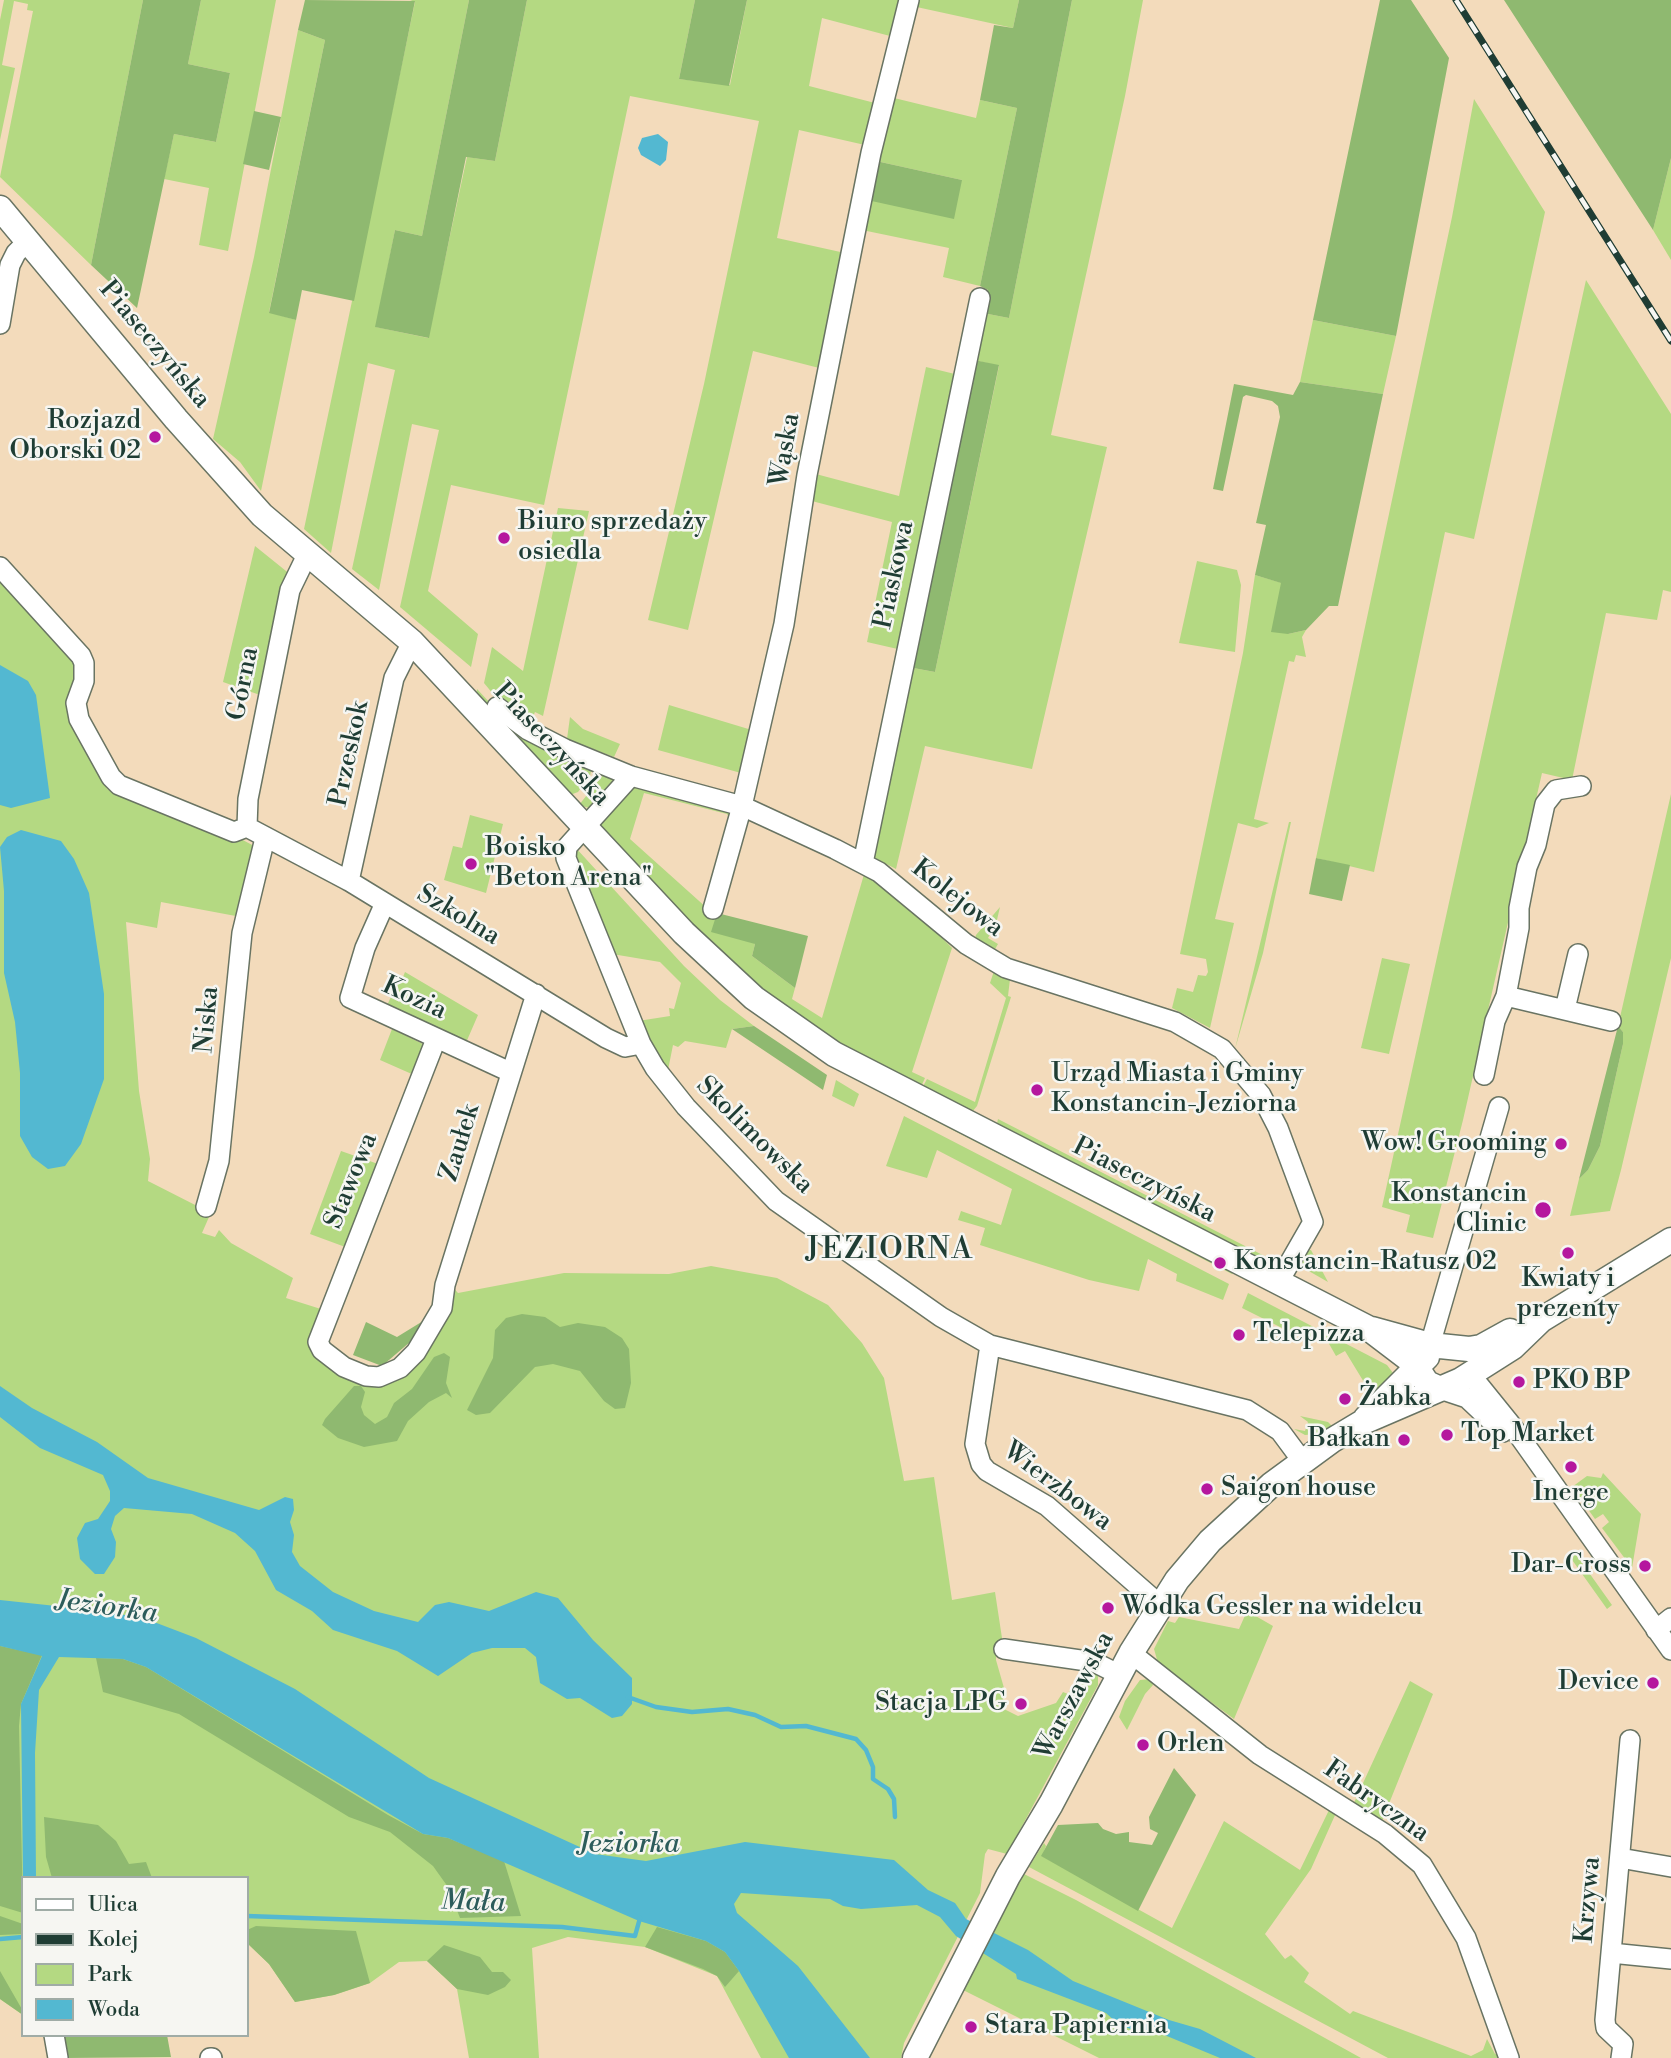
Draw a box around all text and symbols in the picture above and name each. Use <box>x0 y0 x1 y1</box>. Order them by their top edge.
street label: Piaseczyńska <box>92 275 216 415</box>
place label: Rozjazd Oborski 02 <box>9 406 141 467</box>
street label: Wąska <box>764 411 808 489</box>
marker: Rozjazd Oborski 02 <box>147 429 163 445</box>
place label: Biuro sprzedaży osiedla <box>518 507 707 568</box>
street label: Piaskowa <box>868 518 922 632</box>
marker: Biuro sprzedaży osiedla <box>496 530 512 546</box>
street label: Górna <box>222 645 266 723</box>
street label: Piaseczyńska <box>486 677 616 813</box>
street label: Przeskok <box>324 698 376 810</box>
place label: Boisko "Beton Arena" <box>485 833 652 894</box>
street label: Kolejowa <box>905 853 1009 945</box>
marker: Boisko "Beton Arena" <box>463 856 479 872</box>
street label: Szkolna <box>411 879 505 953</box>
street label: Kozia <box>377 971 451 1027</box>
street label: Niska <box>190 985 226 1055</box>
place label: Urząd Miasta i Gminy Konstancin-Jeziorna <box>1051 1059 1303 1120</box>
street label: Skolimowska <box>689 1071 819 1201</box>
marker: Urząd Miasta i Gminy Konstancin-Jeziorna <box>1029 1082 1045 1098</box>
street label: Zaułek <box>434 1101 488 1185</box>
place label: Wow! Grooming <box>1362 1128 1547 1160</box>
street label: Stawowa <box>319 1129 385 1233</box>
street label: Piaseczyńska <box>1067 1132 1221 1230</box>
marker: Wow! Grooming <box>1553 1136 1569 1152</box>
place label: Konstancin Clinic <box>1391 1179 1527 1240</box>
marker: Konstancin Clinic <box>1533 1200 1553 1220</box>
district label: JEZIORNA <box>807 1233 973 1269</box>
marker: Kwiaty i prezenty <box>1560 1245 1576 1261</box>
place label: Konstancin-Ratusz 02 <box>1234 1247 1497 1279</box>
marker: Konstancin-Ratusz 02 <box>1212 1255 1228 1271</box>
place label: Kwiaty i prezenty <box>1517 1264 1619 1326</box>
place label: Telepizza <box>1253 1319 1365 1351</box>
marker: Telepizza <box>1231 1327 1247 1343</box>
place label: PKO BP <box>1533 1366 1631 1398</box>
marker: PKO BP <box>1511 1374 1527 1390</box>
place label: Żabka <box>1359 1383 1431 1415</box>
marker: Żabka <box>1337 1391 1353 1407</box>
place label: Top Market <box>1461 1419 1595 1451</box>
place label: Bałkan <box>1308 1424 1390 1456</box>
marker: Top Market <box>1439 1427 1455 1443</box>
marker: Bałkan <box>1396 1432 1412 1448</box>
street label: Wierzbowa <box>996 1436 1118 1538</box>
marker: Inerge <box>1563 1459 1579 1475</box>
place label: Saigon house <box>1221 1473 1376 1505</box>
place label: Inerge <box>1533 1478 1609 1510</box>
marker: Saigon house <box>1199 1481 1215 1497</box>
place label: Dar-Cross <box>1511 1550 1631 1582</box>
marker: Dar-Cross <box>1637 1558 1653 1574</box>
water label: Jeziorka <box>55 1584 159 1632</box>
place label: Wódka Gessler na widelcu <box>1122 1592 1423 1624</box>
marker: Wódka Gessler na widelcu <box>1100 1600 1116 1616</box>
street label: Warszawska <box>1028 1627 1122 1765</box>
place label: Device <box>1558 1667 1639 1699</box>
marker: Device <box>1645 1675 1661 1691</box>
place label: Stacja LPG <box>875 1688 1007 1720</box>
marker: Stacja LPG <box>1013 1696 1029 1712</box>
place label: Orlen <box>1157 1729 1224 1761</box>
marker: Orlen <box>1135 1737 1151 1753</box>
street label: Fabryczna <box>1317 1754 1435 1850</box>
water label: Jeziorka <box>578 1828 680 1862</box>
street label: Krzywa <box>1570 1856 1608 1944</box>
legend <box>21 1876 248 2037</box>
water label: Mała <box>440 1885 506 1921</box>
text: Ulica <box>88 1892 138 1918</box>
text: Kolej <box>88 1927 139 1953</box>
text: Park <box>88 1962 132 1988</box>
text: Woda <box>88 1997 140 2023</box>
place label: Stara Papiernia <box>985 2011 1168 2043</box>
marker: Stara Papiernia <box>963 2019 979 2035</box>

